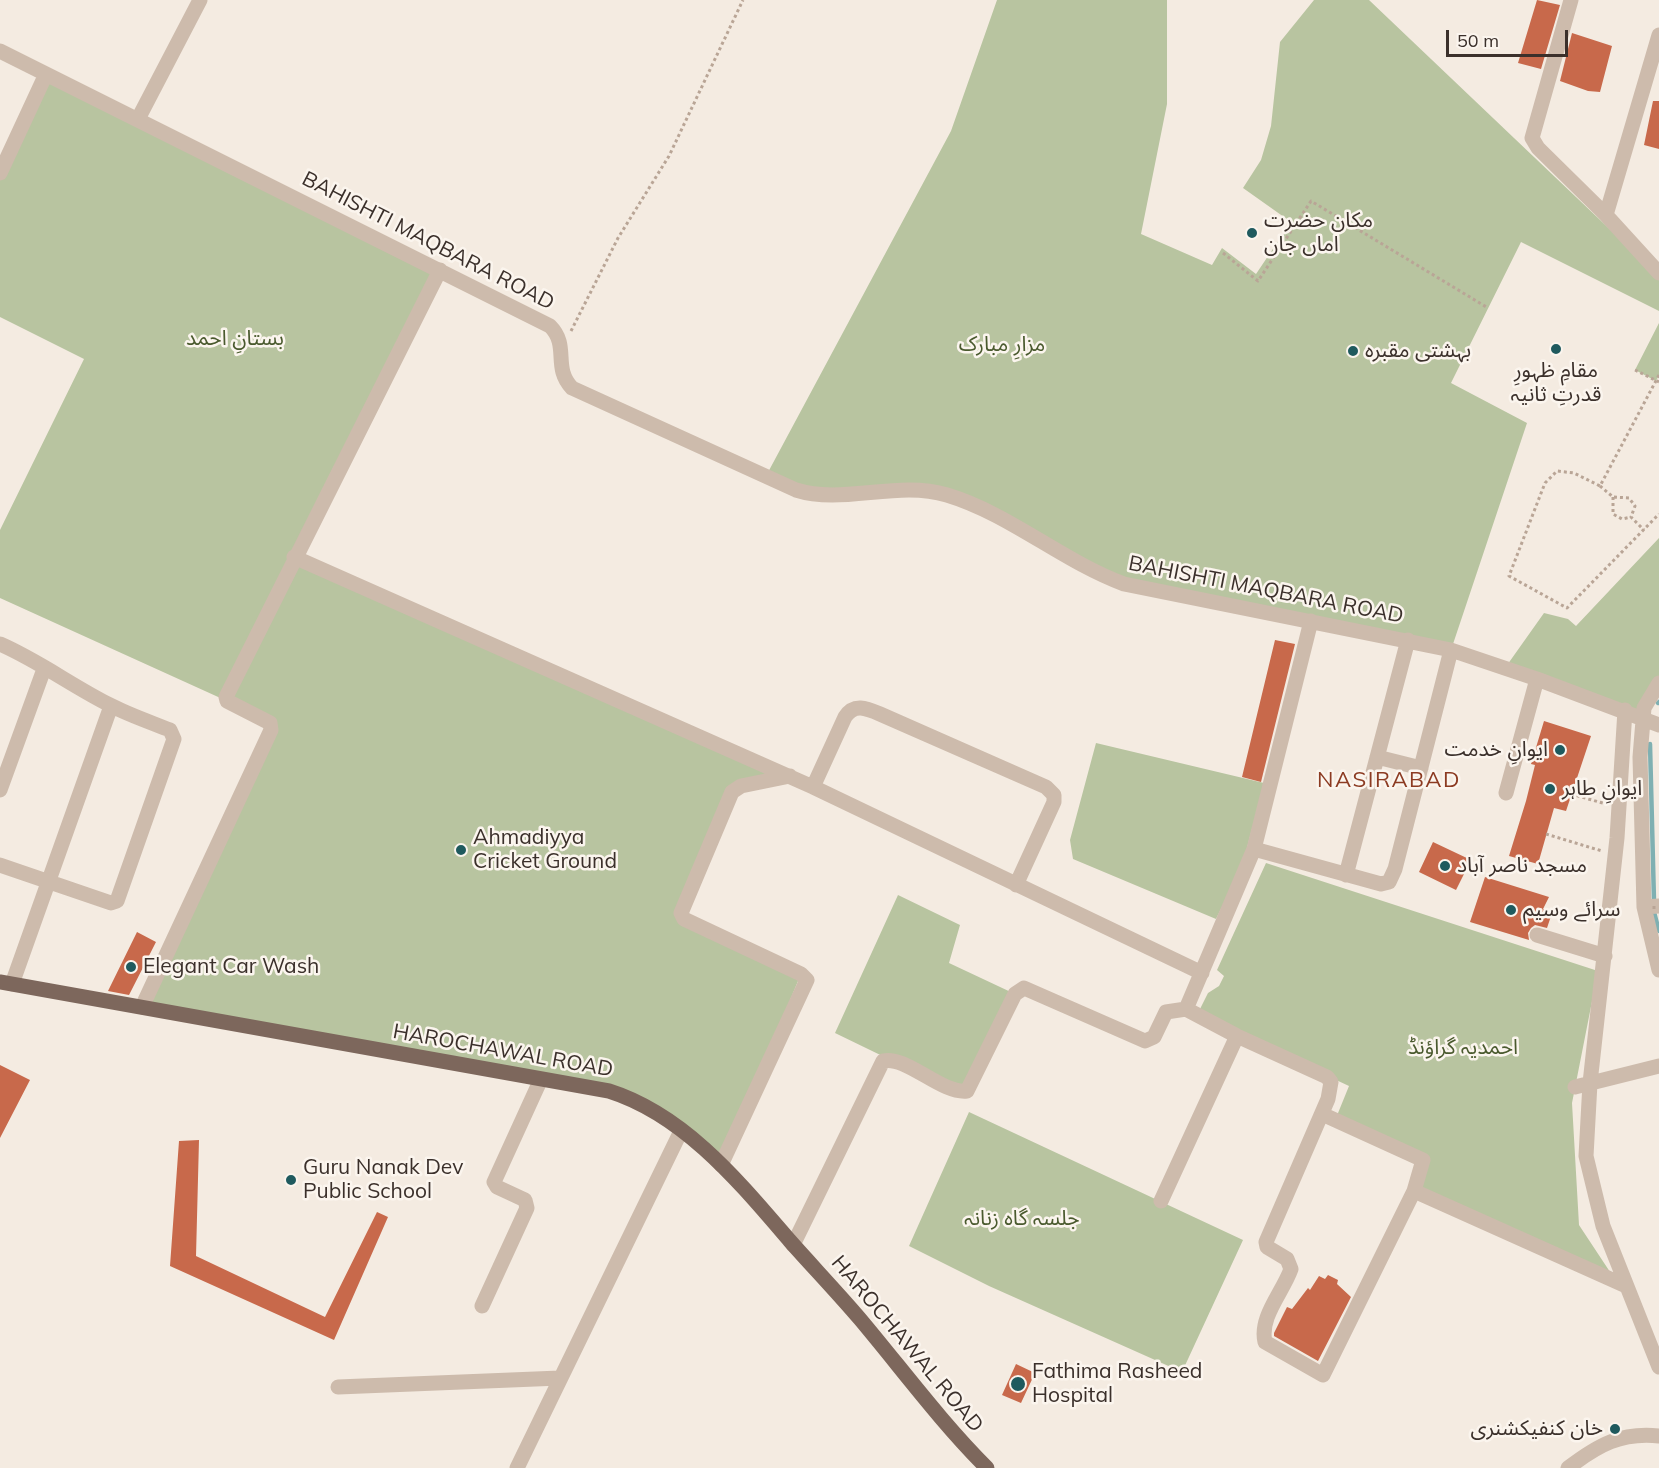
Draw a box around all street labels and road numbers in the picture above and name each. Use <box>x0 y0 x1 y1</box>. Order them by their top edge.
street label: BAHISHTI MAQBARA ROAD <box>298 166 558 316</box>
street label: BAHISHTI MAQBARA ROAD <box>1126 551 1406 629</box>
street label: HAROCHAWAL ROAD <box>391 1019 615 1083</box>
street label: HAROCHAWAL ROAD <box>826 1251 988 1437</box>

